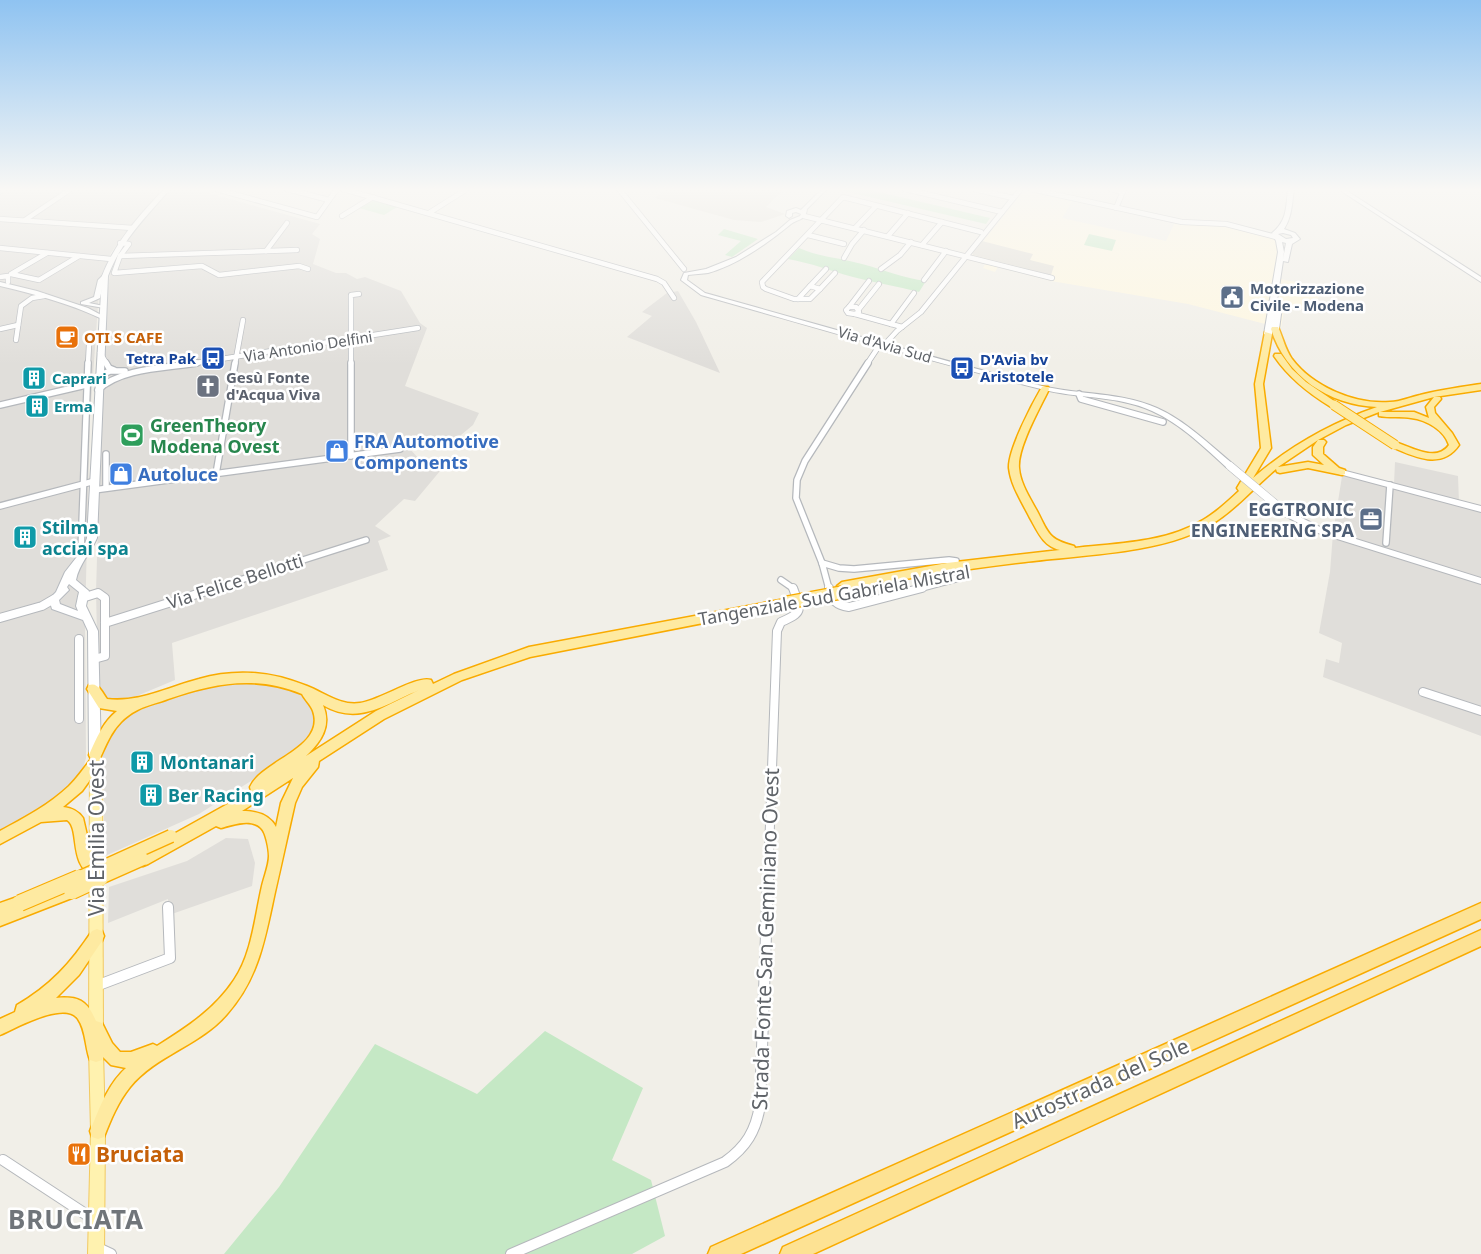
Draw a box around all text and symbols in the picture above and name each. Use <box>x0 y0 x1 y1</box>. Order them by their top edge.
place label: Motorizzazione Civile - Modena <box>1250 278 1364 315</box>
public building icon: Motorizzazione Civile - Modena <box>1219 284 1245 310</box>
street label: Via d'Avia Sud <box>836 321 934 367</box>
cafe icon: OTI S CAFE <box>54 324 80 350</box>
street label: Via Antonio Delfini <box>242 326 374 366</box>
place label: OTI S CAFE <box>84 327 163 347</box>
bus stop icon: Tetra Pak <box>200 345 226 371</box>
place label: Tetra Pak <box>126 348 197 368</box>
place label: D'Avia bv Aristotele <box>980 349 1054 386</box>
bus stop icon: D'Avia bv Aristotele <box>949 355 975 381</box>
building icon: Caprari <box>21 365 47 391</box>
place label: Gesù Fonte d'Acqua Viva <box>226 367 320 404</box>
place label: Caprari <box>52 368 107 388</box>
church icon: Gesù Fonte d'Acqua Viva <box>195 373 221 399</box>
building icon: Erma <box>24 393 50 419</box>
place label: Erma <box>54 396 93 416</box>
place label: GreenTheory Modena Ovest <box>150 413 280 458</box>
sports icon: GreenTheory Modena Ovest <box>119 422 145 448</box>
place label: FRA Automotive Components <box>354 429 499 474</box>
shop icon: FRA Automotive Components <box>324 438 350 464</box>
shop icon: Autoluce <box>108 461 134 487</box>
place label: Autoluce <box>138 462 218 486</box>
place label: EGGTRONIC ENGINEERING SPA <box>1191 497 1355 542</box>
office icon: EGGTRONIC ENGINEERING SPA <box>1358 506 1384 532</box>
place label: Stilma acciai spa <box>42 515 129 560</box>
building icon: Stilma acciai spa <box>12 524 38 550</box>
street label: Via Felice Bellotti <box>164 548 306 614</box>
street label: Tangenziale Sud Gabriela Mistral <box>696 559 972 631</box>
building icon: Montanari <box>129 749 155 775</box>
place label: Montanari <box>160 750 254 774</box>
street label: Via Emilia Ovest <box>82 759 110 916</box>
street label: Strada Fonte San Geminiano Ovest <box>745 767 785 1111</box>
building icon: Ber Racing <box>138 782 164 808</box>
place label: Ber Racing <box>168 783 264 807</box>
street label: Autostrada del Sole <box>1007 1031 1193 1135</box>
place label: Bruciata <box>96 1140 184 1168</box>
restaurant icon: Bruciata <box>66 1141 92 1167</box>
district label: BRUCIATA <box>8 1201 144 1237</box>

